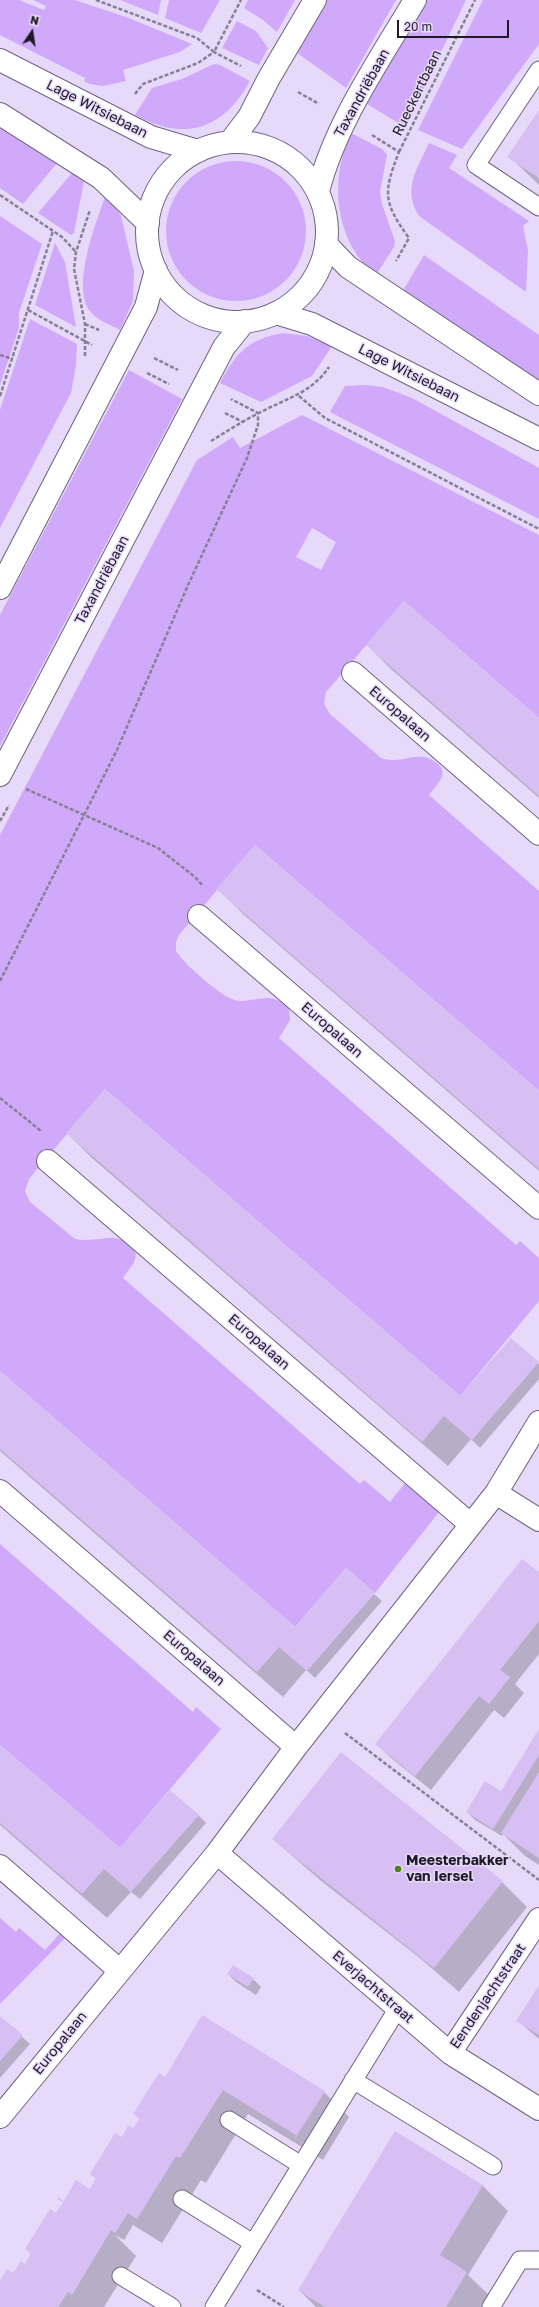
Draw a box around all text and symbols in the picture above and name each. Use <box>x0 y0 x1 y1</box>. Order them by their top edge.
north arrow <box>12 12 52 52</box>
scale bar <box>399 12 511 38</box>
text: N <box>29 13 40 27</box>
text: 20 m <box>404 19 432 34</box>
street label: Taxandriëbaan <box>331 46 393 140</box>
street label: Rueckertbaan <box>389 47 445 139</box>
street label: Lage Witsiebaan <box>44 76 150 142</box>
street label: Lage Witsiebaan <box>356 340 462 406</box>
street label: Taxandriëbaan <box>71 533 133 627</box>
street label: Europalaan <box>366 683 434 745</box>
street label: Europalaan <box>298 999 366 1061</box>
street label: Europalaan <box>225 1311 293 1373</box>
street label: Europalaan <box>160 1627 228 1689</box>
place label: Meesterbakker van Iersel <box>406 1853 508 1886</box>
marker: Meesterbakker van Iersel <box>393 1864 403 1874</box>
street label: Eendenjachtstraat <box>447 1940 529 2052</box>
street label: Everjachtstraat <box>329 1947 417 2027</box>
street label: Europalaan <box>30 2008 90 2078</box>

